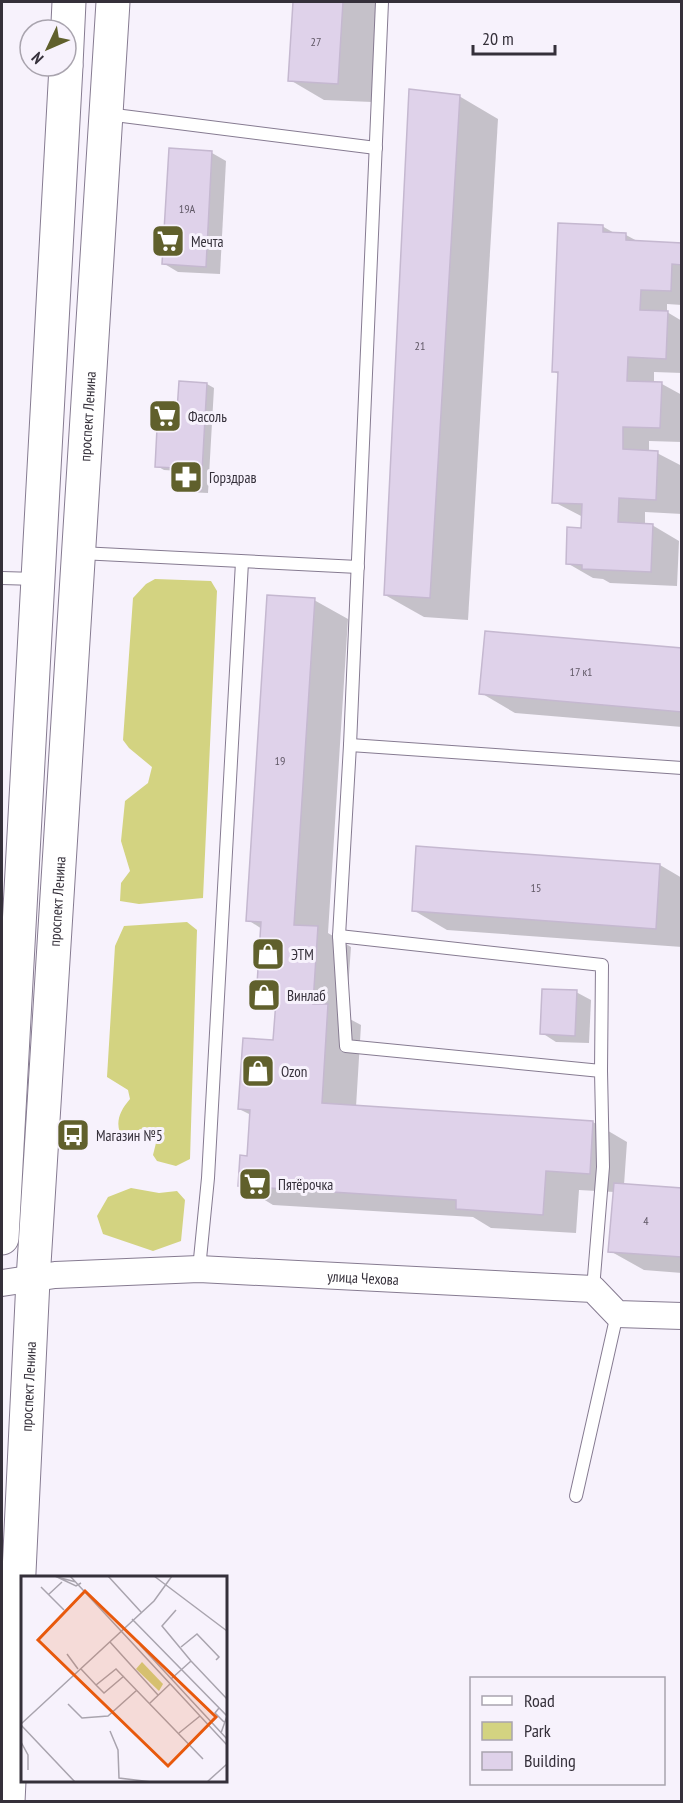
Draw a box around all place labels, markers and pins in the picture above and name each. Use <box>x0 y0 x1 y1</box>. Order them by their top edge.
supermarket icon: Мечта <box>150 223 186 259</box>
place label: Мечта <box>191 232 224 251</box>
supermarket icon: Фасоль <box>147 398 183 434</box>
place label: Фасоль <box>188 407 227 426</box>
pharmacy icon: Горздрав <box>168 459 204 495</box>
place label: Горздрав <box>209 468 256 487</box>
shop icon: ЭТМ <box>250 936 286 972</box>
place label: ЭТМ <box>291 945 314 964</box>
shop icon: Винлаб <box>246 977 282 1013</box>
place label: Винлаб <box>287 986 326 1005</box>
shop icon: Ozon <box>240 1053 276 1089</box>
place label: Ozon <box>281 1062 307 1081</box>
bus stop icon: Магазин №5 <box>55 1117 91 1153</box>
place label: Магазин №5 <box>96 1126 163 1145</box>
supermarket icon: Пятёрочка <box>237 1166 273 1202</box>
place label: Пятёрочка <box>278 1175 333 1194</box>

